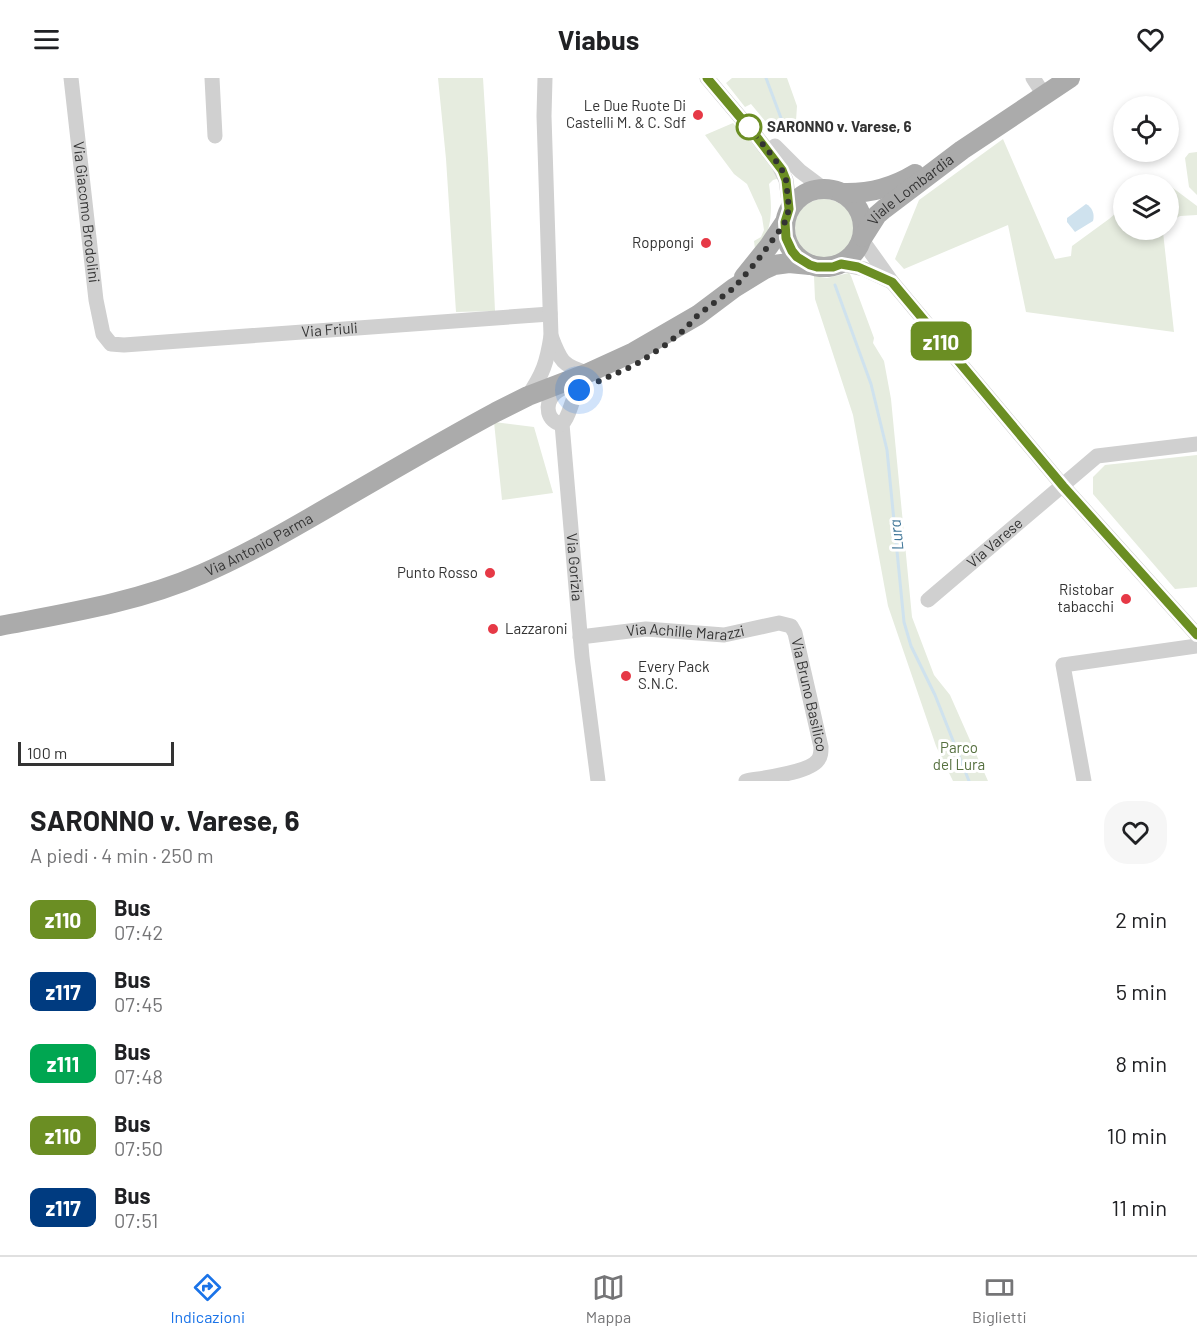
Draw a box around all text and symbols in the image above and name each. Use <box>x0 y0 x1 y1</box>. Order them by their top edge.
icon: menu <box>30 23 63 56</box>
text: Viabus <box>558 23 639 55</box>
icon: heart <box>1134 23 1167 56</box>
place label: Le Due Ruote Di Castelli M. & C. Sdf <box>566 96 686 131</box>
map controls <box>1113 96 1179 240</box>
button: locate <box>1113 96 1179 162</box>
marker: Le Due Ruote Di Castelli M. & C. Sdf <box>691 108 705 122</box>
marker: SARONNO v. Varese, 6 <box>736 114 762 140</box>
place label: SARONNO v. Varese, 6 <box>767 117 911 135</box>
street label: Via Giacomo Brodolini <box>70 140 104 284</box>
street label: Viale Lombardia <box>863 150 957 228</box>
button: layers <box>1113 174 1179 240</box>
place label: Roppongi <box>632 233 694 251</box>
marker: Roppongi <box>699 236 713 250</box>
street label: Via Friuli <box>301 318 358 340</box>
line badge: z110 <box>899 322 983 360</box>
text: z110 <box>923 329 959 354</box>
your location <box>564 375 594 405</box>
street label: Via Antonio Parma <box>202 508 316 580</box>
street label: Via Varese <box>963 513 1026 571</box>
water label: Lura <box>884 519 907 551</box>
street label: Via Gorizia <box>563 532 587 602</box>
place label: Punto Rosso <box>397 563 478 581</box>
marker: Punto Rosso <box>483 566 497 580</box>
place label: Ristobar tabacchi <box>1058 580 1115 615</box>
marker: Ristobar tabacchi <box>1119 592 1133 606</box>
place label: Lazzaroni <box>505 619 568 637</box>
street label: Via Achille Marazzi <box>625 619 746 643</box>
marker: Lazzaroni <box>486 622 500 636</box>
street label: Via Bruno Basilico <box>788 636 831 752</box>
place label: Every Pack S.N.C. <box>638 657 710 692</box>
marker: Every Pack S.N.C. <box>619 669 633 683</box>
park label: Parco del Lura <box>933 738 985 773</box>
scale bar <box>18 739 174 766</box>
text: 100 m <box>27 743 67 762</box>
button: heart <box>1104 801 1167 864</box>
text: SARONNO v. Varese, 6 <box>30 803 300 837</box>
text: A piedi · 4 min · 250 m <box>30 843 214 867</box>
text: Bus <box>114 894 151 920</box>
text: 2 min <box>1115 906 1167 932</box>
text: z110 <box>45 907 81 932</box>
text: 07:42 <box>114 920 163 944</box>
text: Bus <box>114 966 151 992</box>
text: 5 min <box>1116 978 1167 1004</box>
text: z117 <box>45 979 81 1004</box>
text: 07:45 <box>114 992 163 1016</box>
text: Bus <box>114 1038 151 1064</box>
text: 8 min <box>1115 1050 1167 1076</box>
text: z111 <box>47 1051 79 1076</box>
text: 07:48 <box>114 1064 163 1088</box>
text: Bus <box>114 1110 151 1136</box>
text: 10 min <box>1107 1122 1167 1148</box>
text: z110 <box>45 1123 81 1148</box>
text: 07:50 <box>114 1136 163 1160</box>
text: Bus <box>114 1182 151 1208</box>
text: 11 min <box>1111 1194 1167 1220</box>
text: z117 <box>45 1195 81 1220</box>
text: 07:51 <box>114 1208 158 1232</box>
tab: Indicazioni <box>170 1271 245 1326</box>
tab: Mappa <box>586 1271 631 1326</box>
tab: Biglietti <box>972 1271 1027 1326</box>

